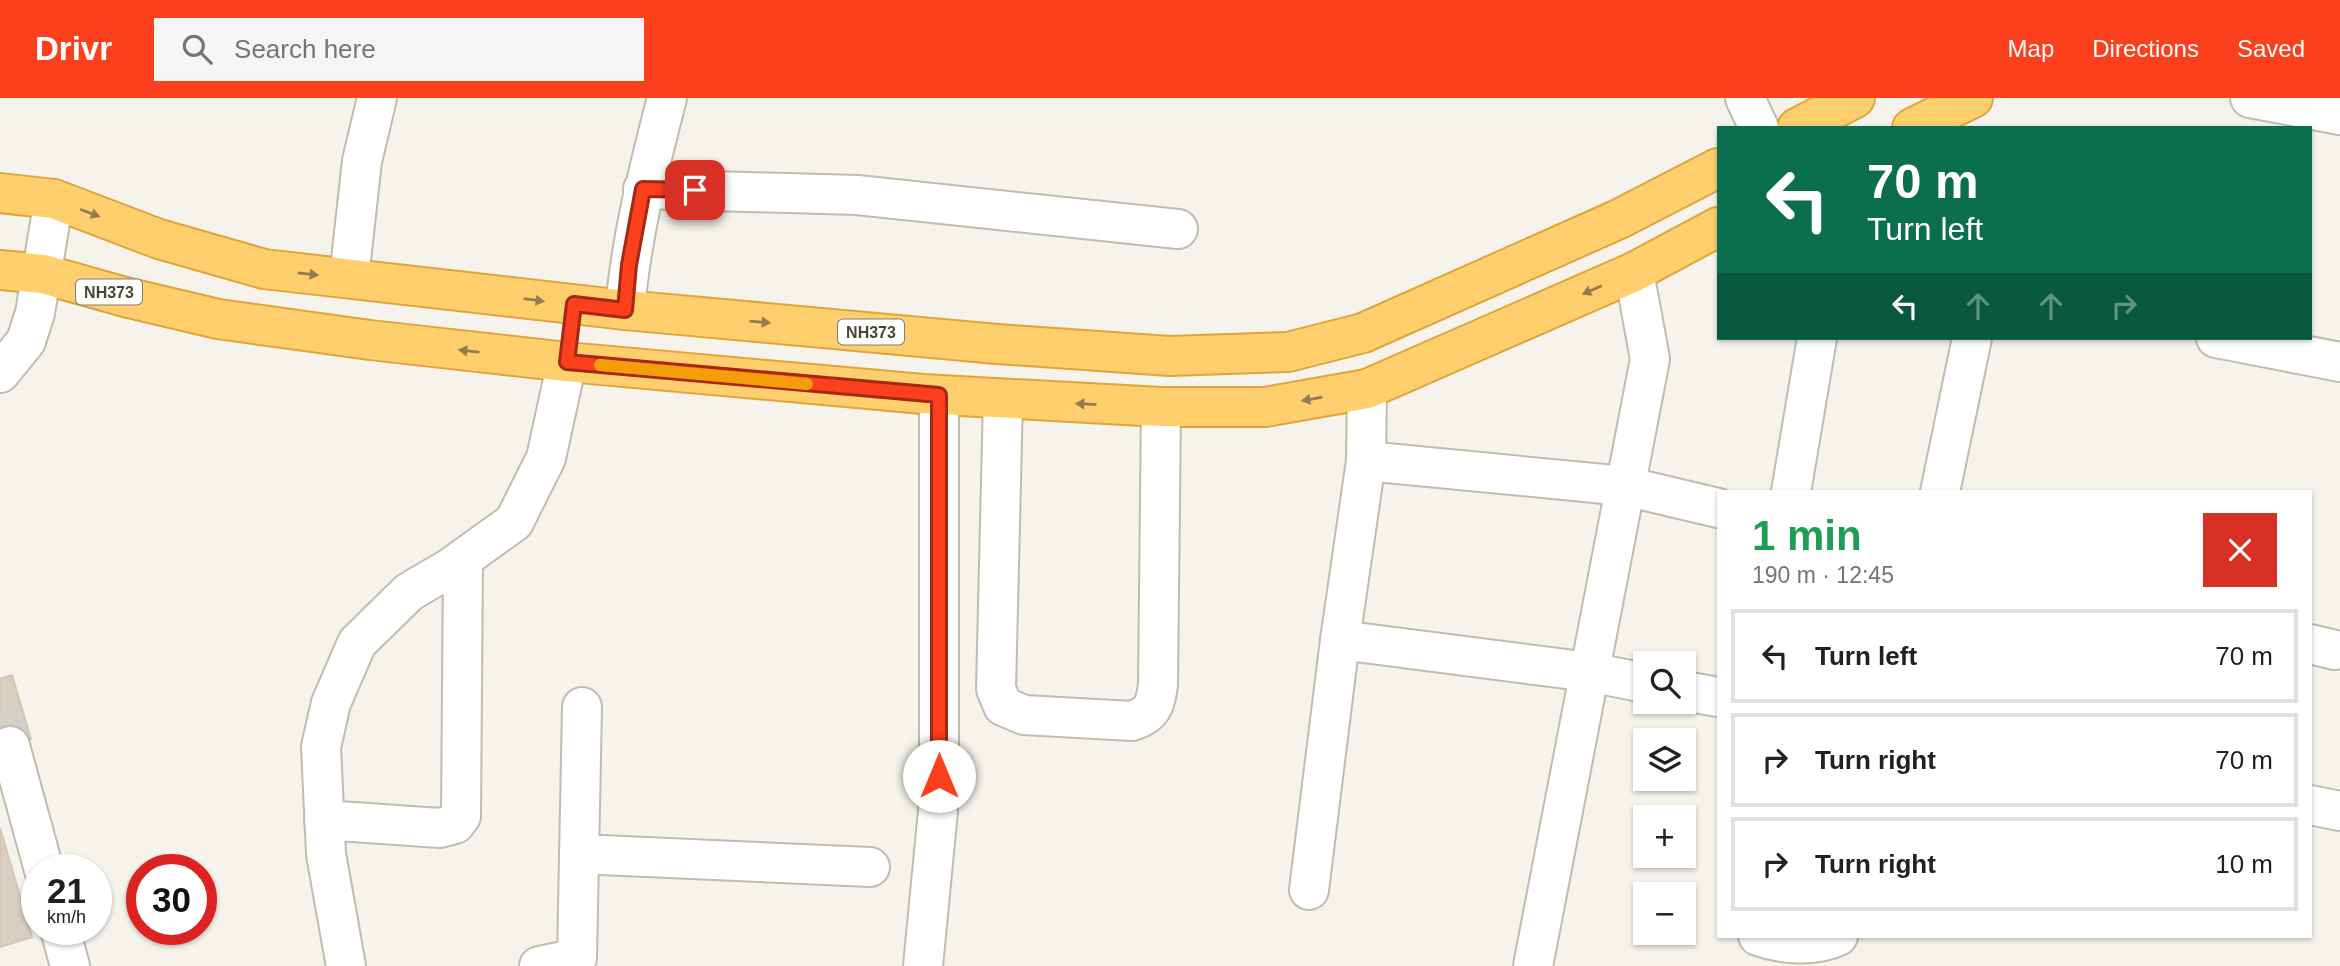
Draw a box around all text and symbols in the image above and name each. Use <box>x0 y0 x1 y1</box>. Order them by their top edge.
search box <box>154 18 644 81</box>
text: Drivr <box>35 30 112 67</box>
icon: search <box>178 30 216 68</box>
text: Search here <box>234 34 376 64</box>
text: Map <box>2008 35 2054 62</box>
text: Directions <box>2092 35 2199 62</box>
text: Saved <box>2237 35 2305 62</box>
icon: left <box>1752 154 1843 245</box>
text: 70 m <box>1867 154 1979 208</box>
pin <box>665 160 725 220</box>
icon: arrive <box>676 171 714 209</box>
one-way arrow <box>79 207 100 218</box>
text: Turn left <box>1867 211 1983 247</box>
one-way arrow <box>297 269 319 280</box>
road number: NH373 <box>76 280 142 304</box>
one-way arrow <box>1582 284 1602 296</box>
icon: left <box>1886 287 1924 325</box>
icon: ahead <box>1959 287 1997 325</box>
icon: ahead <box>2032 287 2070 325</box>
icon: right <box>2105 287 2143 325</box>
one-way arrow <box>523 294 545 305</box>
one-way arrow <box>750 317 772 328</box>
road number: NH373 <box>838 320 904 344</box>
one-way arrow <box>457 346 479 357</box>
one-way arrow <box>1301 394 1323 405</box>
one-way arrow <box>1074 398 1096 409</box>
text: 1 min <box>1752 512 1862 559</box>
button: close <box>2203 513 2277 587</box>
text: 190 m · 12:45 <box>1752 562 1894 588</box>
icon: left <box>1756 637 1794 675</box>
text: Turn left <box>1815 641 1917 671</box>
text: 70 m <box>2215 641 2273 671</box>
map controls <box>1633 651 1696 945</box>
button: search <box>1633 651 1696 714</box>
button: layers <box>1633 728 1696 791</box>
position arrow <box>902 739 976 813</box>
icon: right <box>1756 741 1794 779</box>
text: Turn right <box>1815 745 1936 775</box>
text: 70 m <box>2215 745 2273 775</box>
button: + <box>1633 805 1696 868</box>
icon: right <box>1756 845 1794 883</box>
text: Turn right <box>1815 849 1936 879</box>
text: 10 m <box>2215 849 2273 879</box>
speed limit sign: 30 <box>126 854 217 945</box>
text: 21 <box>47 871 86 910</box>
button: − <box>1633 882 1696 945</box>
text: km/h <box>47 907 86 927</box>

